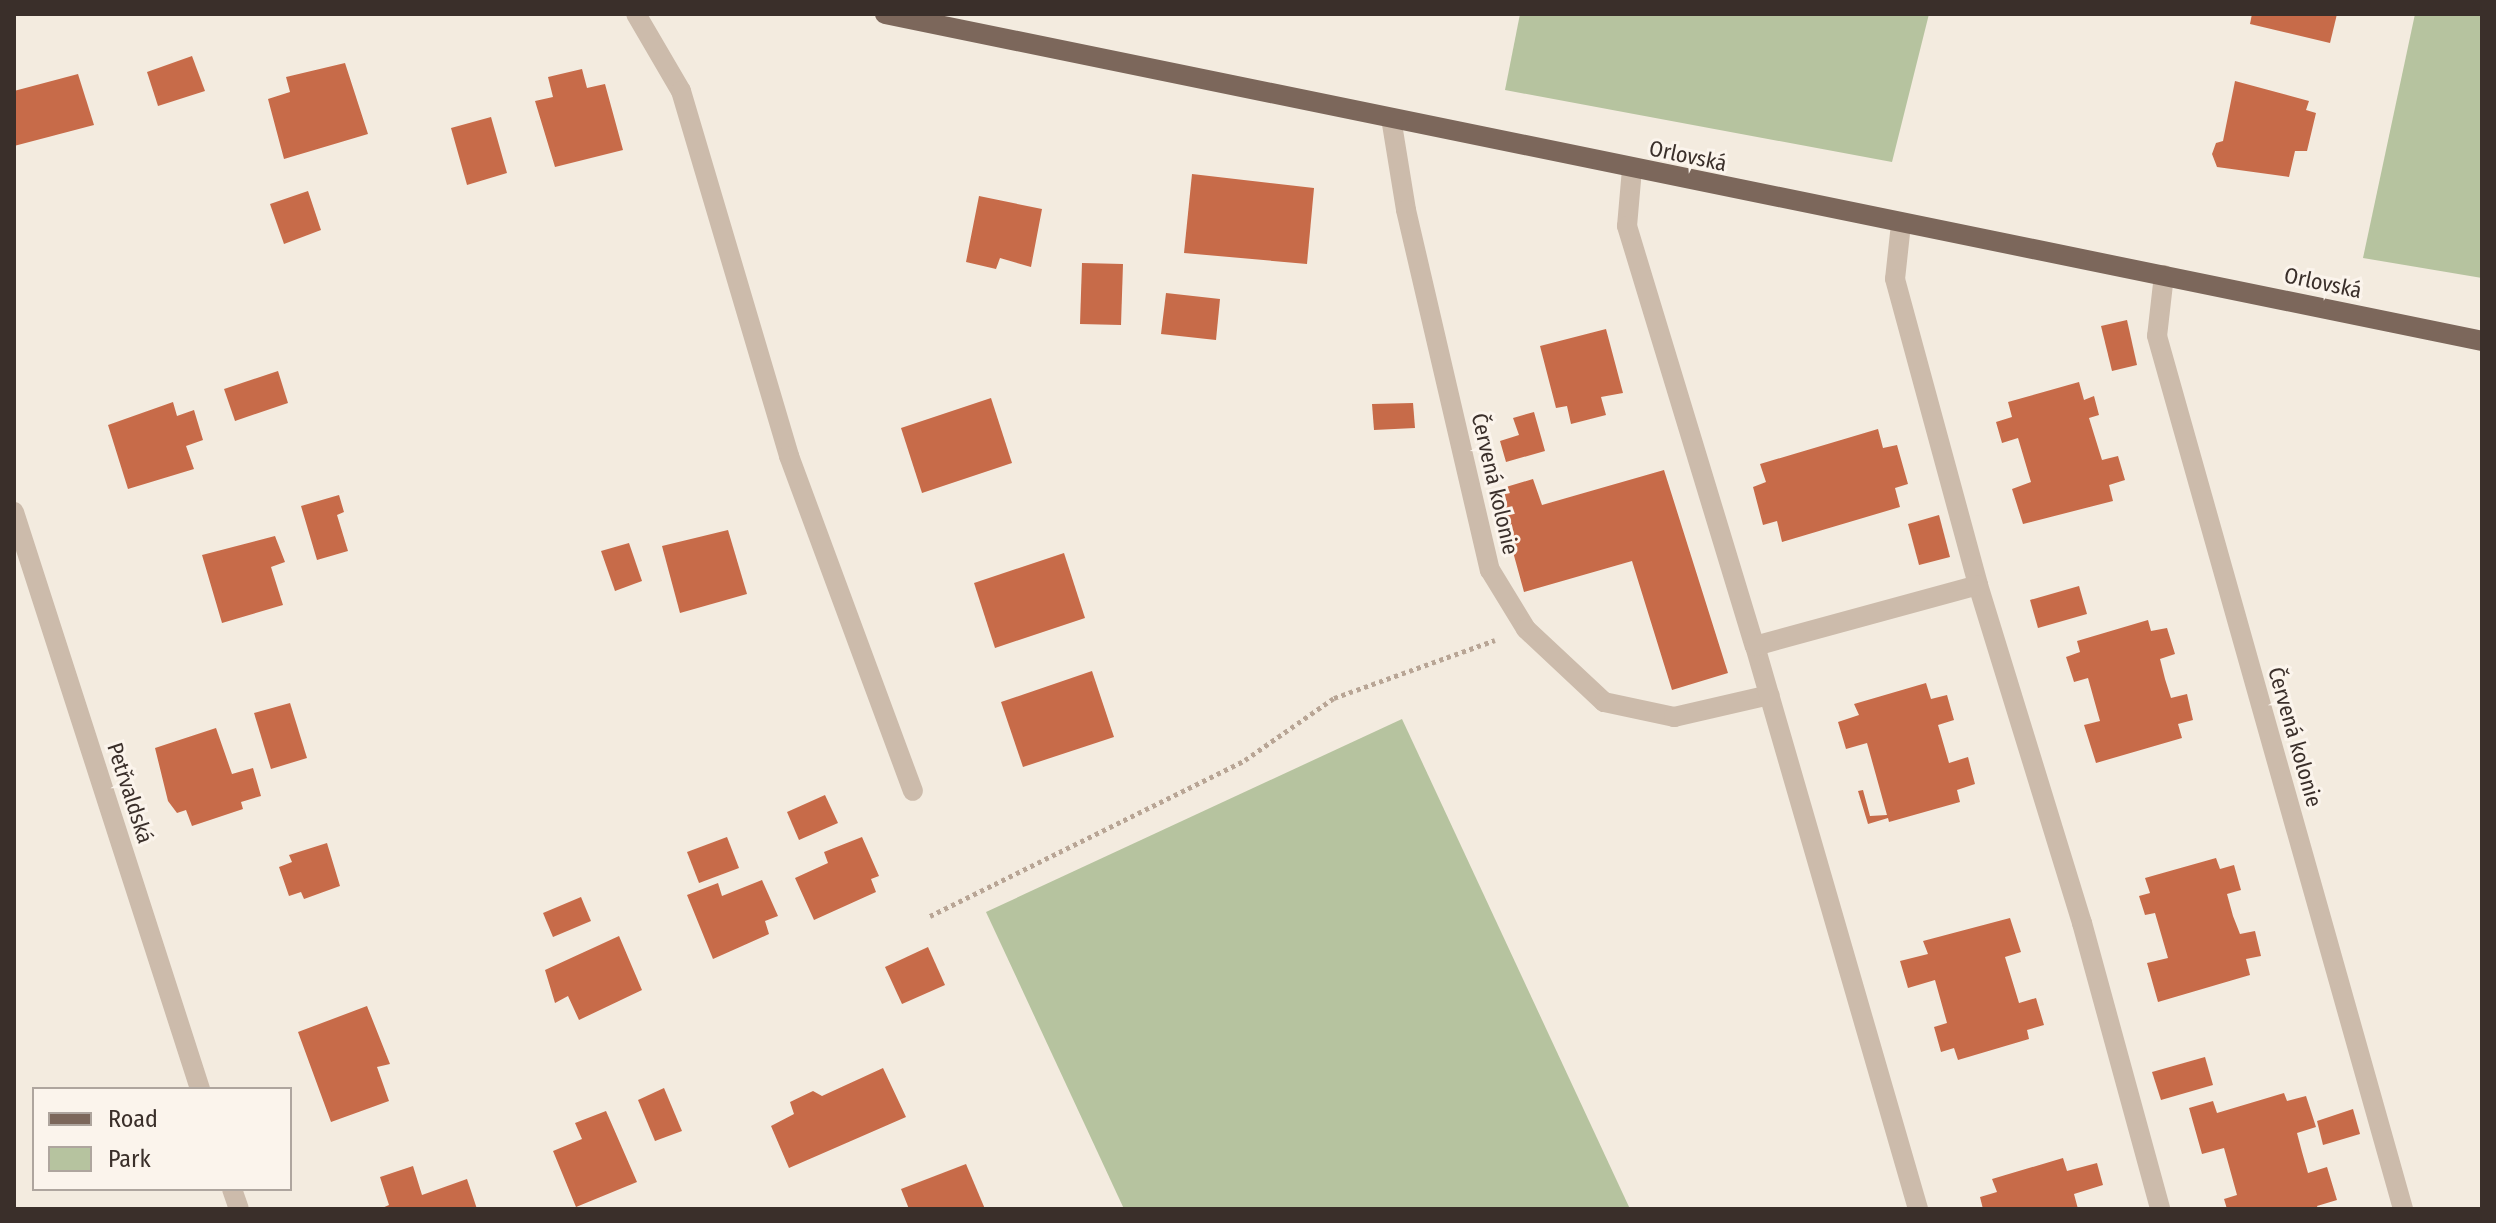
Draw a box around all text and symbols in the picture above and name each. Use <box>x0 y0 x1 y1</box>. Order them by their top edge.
street label: Orlovská <box>1647 135 1729 177</box>
street label: Orlovská <box>2282 262 2364 304</box>
street label: Červená kolonie <box>1466 411 1524 557</box>
street label: Červená kolonie <box>2262 664 2328 810</box>
street label: Petřvaldská <box>101 739 159 847</box>
legend <box>32 1087 292 1191</box>
text: Road <box>108 1105 158 1133</box>
text: Park <box>108 1145 151 1173</box>

